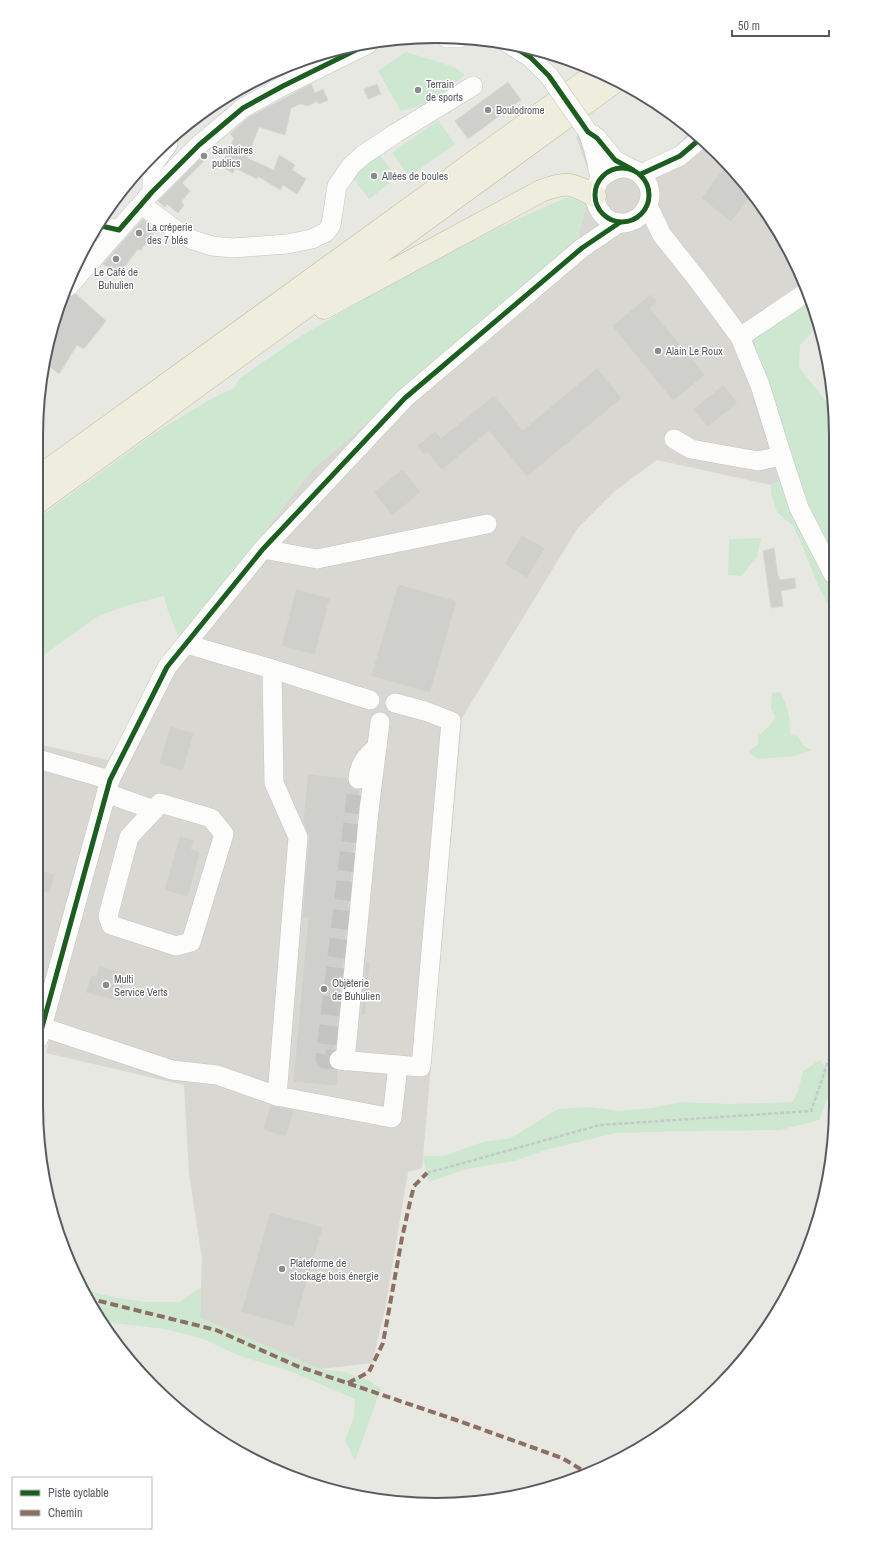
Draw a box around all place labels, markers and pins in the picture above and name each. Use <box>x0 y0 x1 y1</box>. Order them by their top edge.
place label: Terrain de sports <box>426 77 464 104</box>
marker: Terrain de sports <box>413 85 423 95</box>
place label: Boulodrome <box>496 103 545 117</box>
marker: Boulodrome <box>483 105 493 115</box>
place label: Sanitaires publics <box>212 143 254 170</box>
marker: Sanitaires publics <box>199 151 209 161</box>
place label: Allées de boules <box>381 169 449 183</box>
marker: Allées de boules <box>369 171 379 181</box>
place label: La créperie des 7 blés <box>147 220 193 247</box>
marker: La créperie des 7 blés <box>134 228 144 238</box>
marker: Le Café de Buhulien <box>111 254 121 264</box>
place label: Le Café de Buhulien <box>94 265 138 292</box>
place label: Alain Le Roux <box>665 344 723 358</box>
marker: Alain Le Roux <box>653 346 663 356</box>
place label: Multi Service Verts <box>114 972 168 999</box>
place label: Objèterie de Buhulien <box>332 976 380 1003</box>
marker: Multi Service Verts <box>101 980 111 990</box>
marker: Objèterie de Buhulien <box>319 984 329 994</box>
place label: Plateforme de stockage bois énergie <box>290 1256 379 1283</box>
marker: Plateforme de stockage bois énergie <box>277 1264 287 1274</box>

